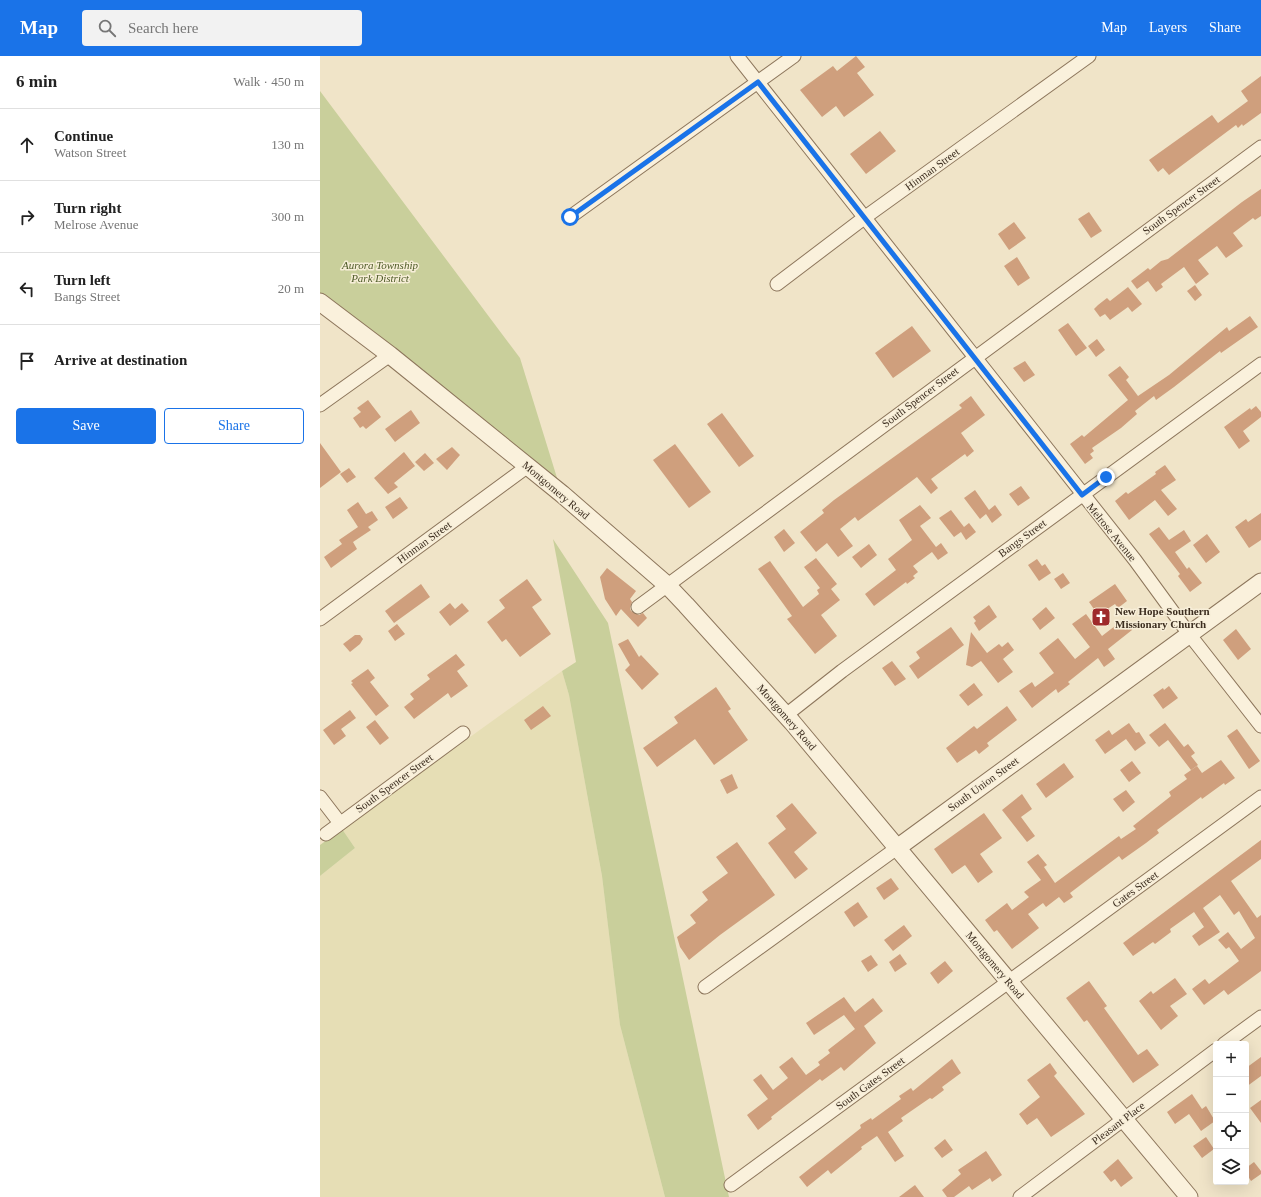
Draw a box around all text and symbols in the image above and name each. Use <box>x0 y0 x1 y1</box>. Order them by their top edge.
search box <box>82 10 362 46</box>
text: Map <box>20 17 58 38</box>
icon: search <box>96 17 118 39</box>
text: Search here <box>128 20 198 36</box>
text: Map <box>1101 20 1127 35</box>
text: Layers <box>1149 20 1187 35</box>
text: Share <box>1209 20 1241 35</box>
text: 6 min <box>16 72 57 91</box>
text: Walk · 450 m <box>233 74 304 89</box>
text: Continue <box>54 128 113 144</box>
icon: ahead <box>16 134 38 156</box>
text: 130 m <box>271 137 304 152</box>
text: Watson Street <box>54 145 126 160</box>
street label: Hinman Street <box>903 145 961 193</box>
street label: South Spencer Street <box>1140 173 1222 237</box>
text: Turn right <box>54 200 121 216</box>
icon: right <box>16 206 38 228</box>
route start <box>561 208 579 226</box>
text: 300 m <box>271 209 304 224</box>
text: Melrose Avenue <box>54 217 139 232</box>
park label: Aurora Township Park District <box>341 259 418 284</box>
text: Turn left <box>54 272 111 288</box>
icon: left <box>16 278 38 300</box>
text: 20 m <box>278 281 304 296</box>
text: Bangs Street <box>54 289 120 304</box>
icon: arrive <box>16 350 38 372</box>
text: Arrive at destination <box>54 352 187 368</box>
street label: South Spencer Street <box>880 364 960 430</box>
button: Save <box>16 408 156 444</box>
button: Share <box>164 408 304 444</box>
street label: Montgomery Road <box>520 459 592 522</box>
route end <box>1097 468 1115 486</box>
street label: Melrose Avenue <box>1085 500 1139 564</box>
street label: Bangs Street <box>996 517 1048 559</box>
street label: Hinman Street <box>395 518 453 566</box>
place label: New Hope Southern Missionary Church <box>1115 605 1210 630</box>
church icon: New Hope Southern Missionary Church <box>1090 606 1112 628</box>
street label: Montgomery Road <box>755 682 819 753</box>
street label: South Spencer Street <box>353 751 435 815</box>
street label: South Union Street <box>945 754 1021 814</box>
street label: Gates Street <box>1110 868 1160 910</box>
street label: Montgomery Road <box>964 929 1027 1001</box>
map controls <box>1213 1041 1249 1185</box>
button: + <box>1213 1041 1249 1077</box>
street label: South Gates Street <box>833 1054 907 1112</box>
button: − <box>1213 1077 1249 1113</box>
street label: Pleasant Place <box>1089 1099 1147 1147</box>
button: locate <box>1213 1113 1249 1149</box>
button: layers <box>1213 1149 1249 1185</box>

